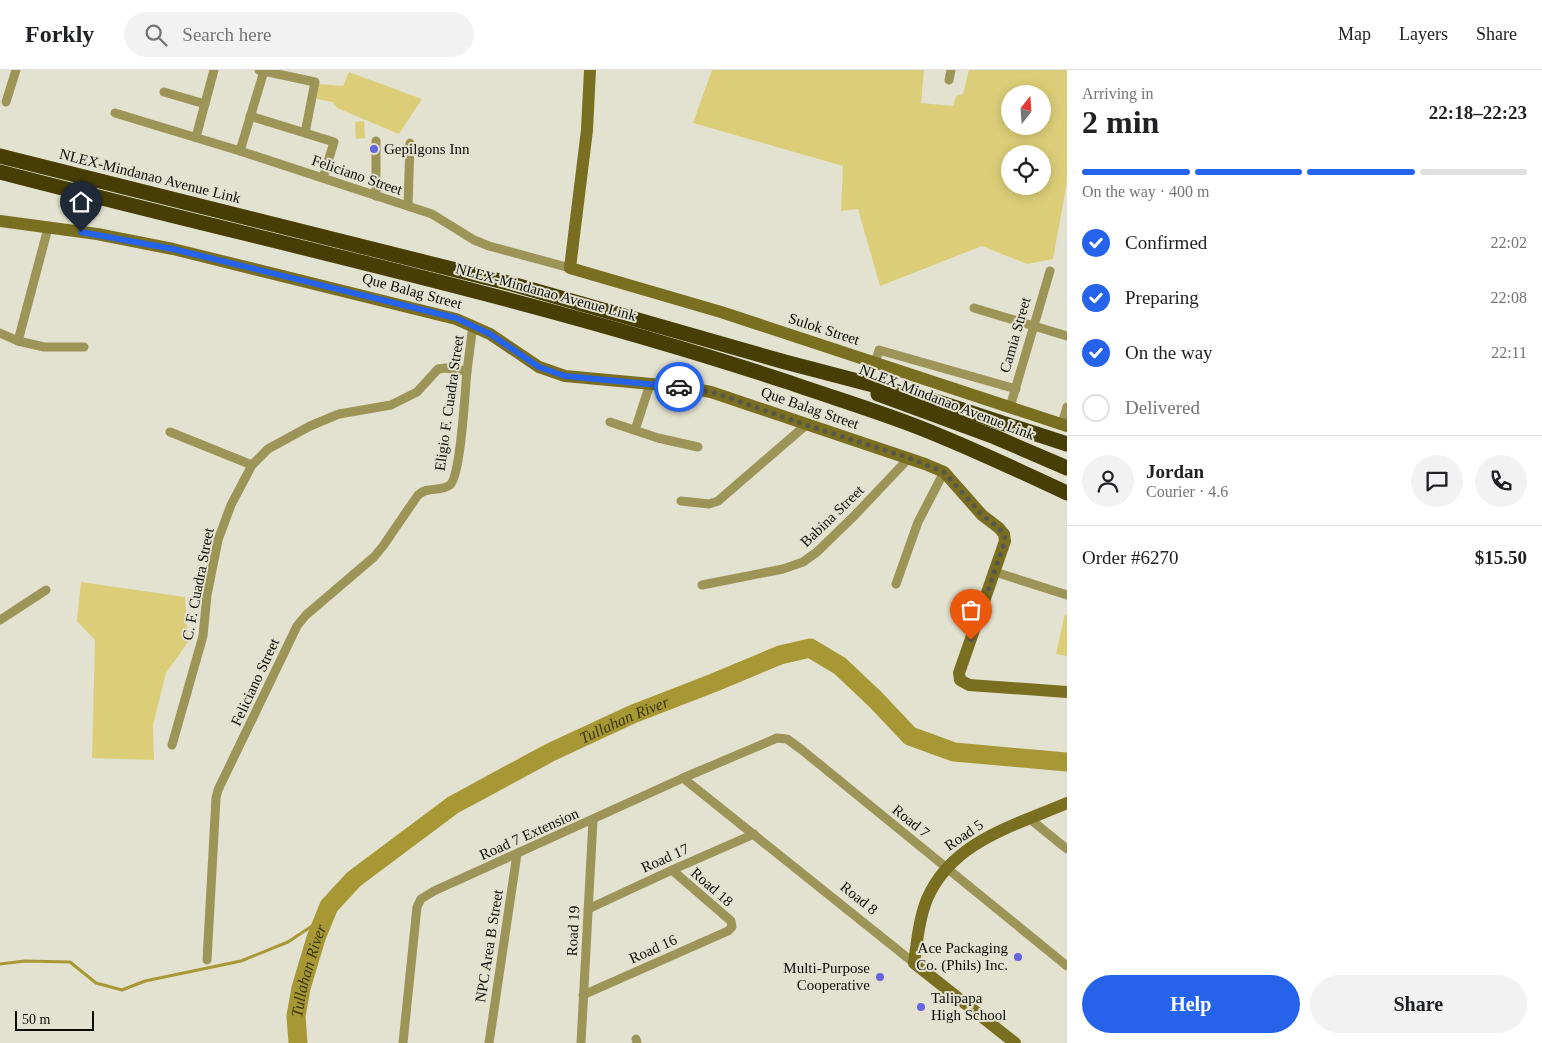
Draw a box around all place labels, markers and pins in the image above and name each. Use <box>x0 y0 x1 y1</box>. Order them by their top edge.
place label: Gepilgons Inn <box>384 141 470 157</box>
marker: Gepilgons Inn <box>368 143 380 155</box>
pin <box>60 181 102 232</box>
pin <box>950 589 992 640</box>
place label: Ace Packaging Co. (Phils) Inc. <box>916 940 1008 974</box>
marker: Ace Packaging Co. (Phils) Inc. <box>1012 951 1024 963</box>
place label: Multi-Purpose Cooperative <box>783 960 870 993</box>
marker: Multi-Purpose Cooperative <box>874 971 886 983</box>
place label: Talipapa High School <box>931 990 1006 1023</box>
marker: Talipapa High School <box>915 1001 927 1013</box>

